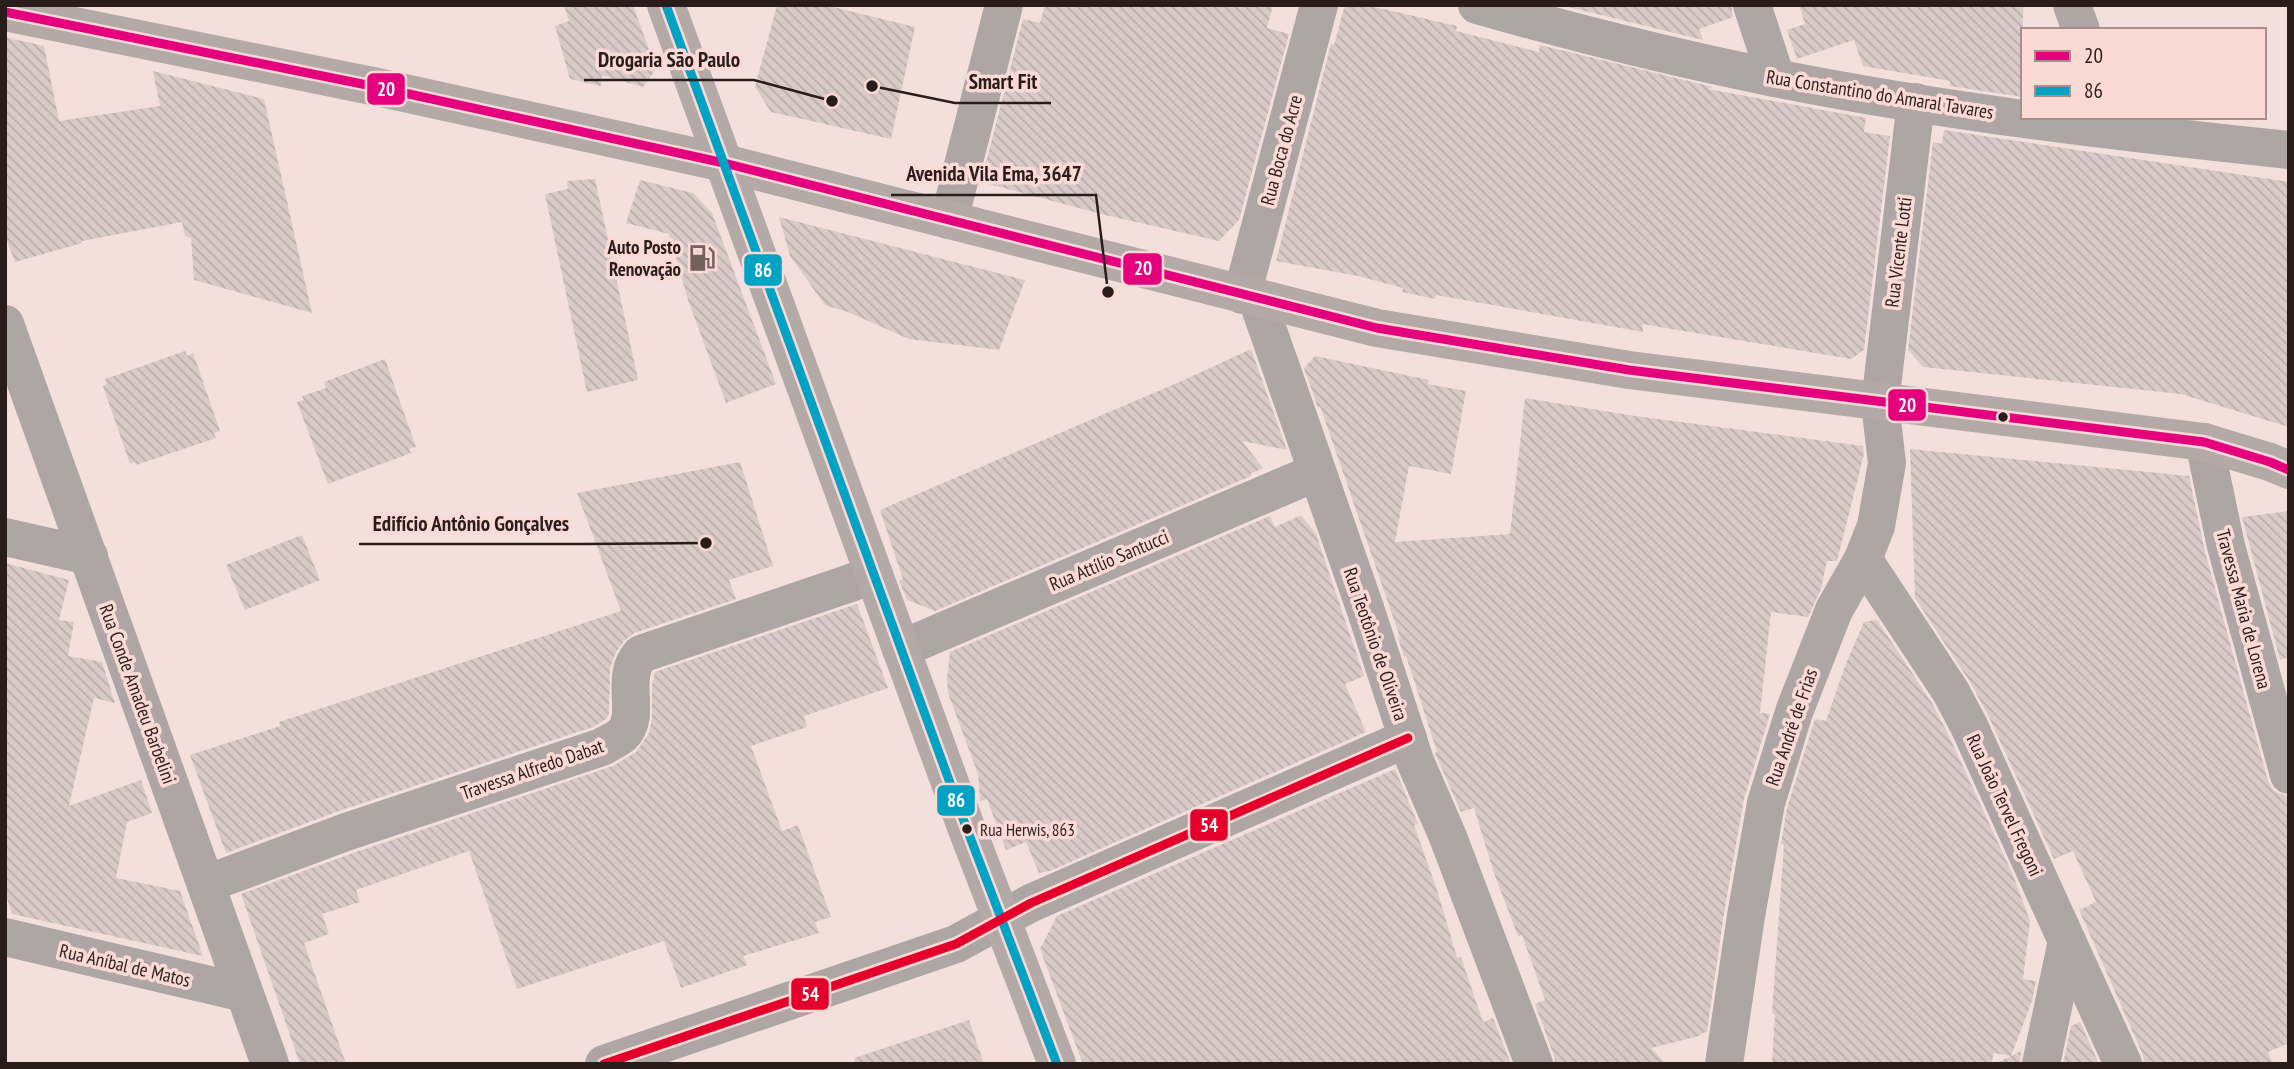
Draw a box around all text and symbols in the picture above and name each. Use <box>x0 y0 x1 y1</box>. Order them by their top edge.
legend <box>2021 28 2266 119</box>
callout: Drogaria São Paulo <box>584 38 754 80</box>
text: 20 <box>2084 42 2103 69</box>
text: Drogaria São Paulo <box>598 46 740 73</box>
callout: Smart Fit <box>955 61 1051 103</box>
street label: Rua Constantino do Amaral Tavares <box>1765 64 1995 124</box>
text: Smart Fit <box>969 68 1037 95</box>
line badge: 20 <box>366 72 406 106</box>
text: 20 <box>377 77 395 101</box>
text: 86 <box>2084 77 2103 104</box>
street label: Rua Boca do Acre <box>1255 92 1307 208</box>
callout: Avenida Vila Ema, 3647 <box>891 153 1096 195</box>
text: Avenida Vila Ema, 3647 <box>905 160 1082 187</box>
street label: Rua Vicente Lotti <box>1879 196 1917 308</box>
place label: Auto Posto Renovação <box>607 235 681 281</box>
fuel station icon: Auto Posto Renovação <box>687 243 717 273</box>
line badge: 20 <box>1122 252 1163 286</box>
line badge: 86 <box>743 253 783 287</box>
text: 20 <box>1134 256 1152 280</box>
text: 86 <box>754 258 772 282</box>
line badge: 20 <box>1887 388 1927 422</box>
text: 20 <box>1898 393 1916 417</box>
unlabelled marker <box>1996 410 2010 424</box>
callout: Edifício Antônio Gonçalves <box>359 502 584 544</box>
text: Edifício Antônio Gonçalves <box>373 510 569 537</box>
street label: Rua Attílio Santucci <box>1046 524 1172 596</box>
street label: Travessa Maria de Lorena <box>2211 526 2277 692</box>
street label: Rua Teotônio de Oliveira <box>1339 564 1413 724</box>
street label: Rua Conde Amadeu Barbelini <box>94 601 182 787</box>
street label: Rua André de Frias <box>1760 665 1822 789</box>
street label: Rua João Tervel Fregoni <box>1962 730 2048 880</box>
street label: Travessa Alfredo Dabat <box>457 733 607 805</box>
line badge: 86 <box>936 784 976 817</box>
text: 86 <box>947 788 965 812</box>
line badge: 54 <box>1189 808 1229 842</box>
text: 54 <box>1200 813 1218 837</box>
place label: Rua Herwis, 863 <box>980 819 1075 841</box>
marker: Rua Herwis, 863 <box>960 822 974 836</box>
street label: Rua Aníbal de Matos <box>57 938 193 992</box>
line badge: 54 <box>790 977 830 1011</box>
text: 54 <box>801 982 819 1006</box>

